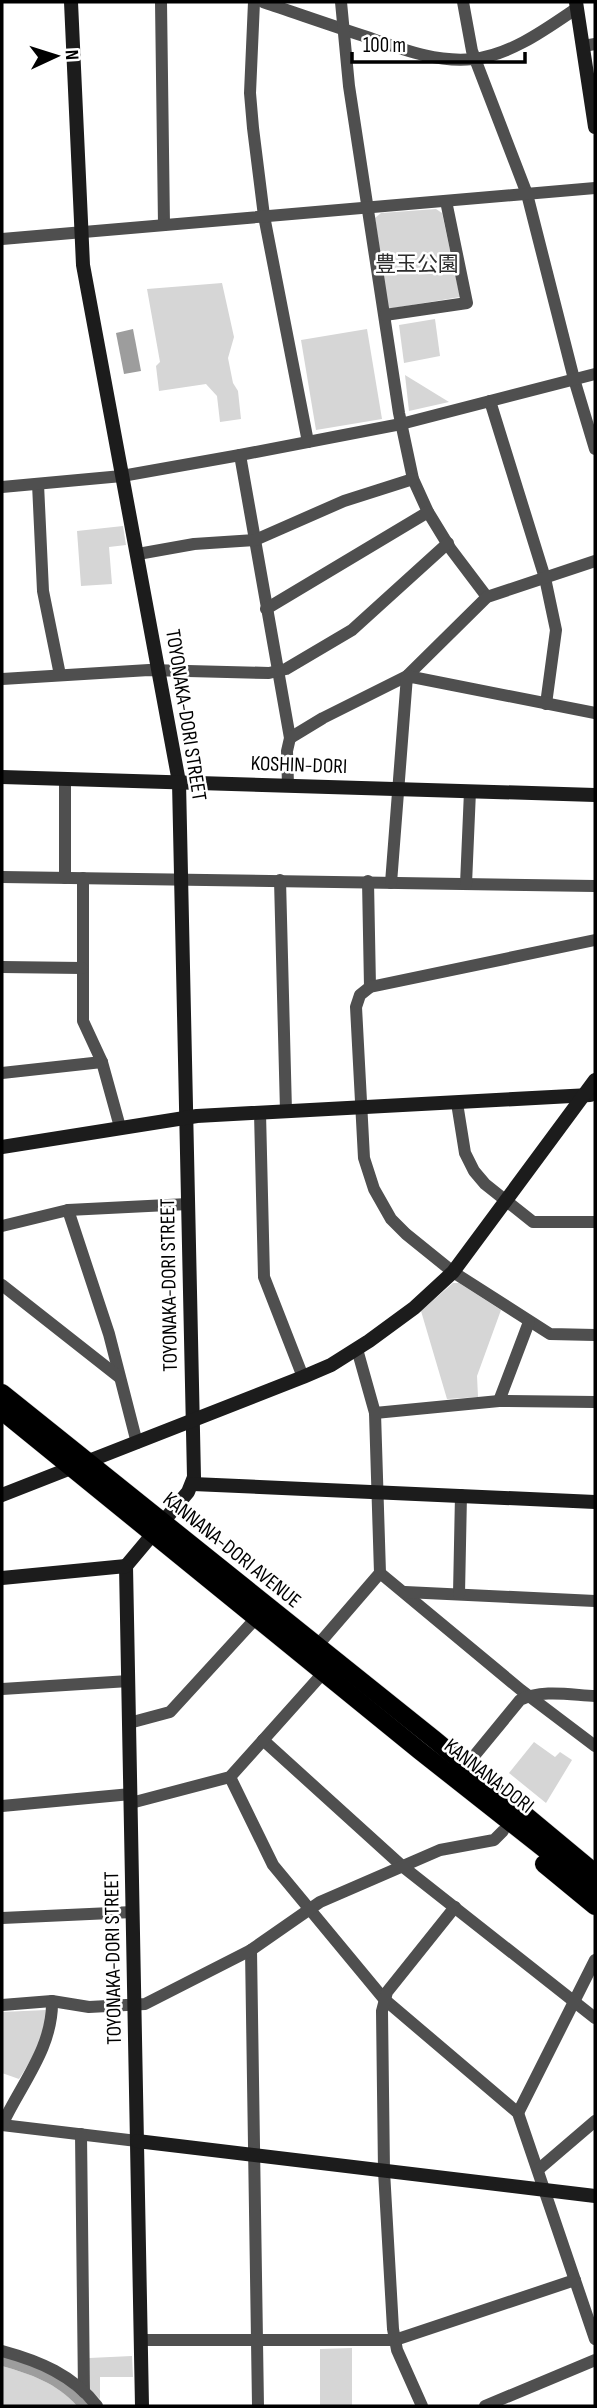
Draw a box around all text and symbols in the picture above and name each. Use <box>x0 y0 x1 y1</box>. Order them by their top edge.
north arrow <box>21 21 91 91</box>
scale bar <box>352 21 525 65</box>
text: 100 m <box>363 33 406 58</box>
text: N <box>60 49 83 61</box>
park label: 豊玉公園 <box>375 252 459 277</box>
street label: TOYONAKA-DORI STREET <box>160 627 212 803</box>
street label: KOSHIN-DORI <box>250 751 348 779</box>
street label: TOYONAKA-DORI STREET <box>155 1198 183 1372</box>
street label: KANNANA-DORI AVENUE <box>158 1487 306 1613</box>
street label: KANNANA DORI <box>439 1733 539 1819</box>
street label: TOYONAKA-DORI STREET <box>99 1871 127 2045</box>

